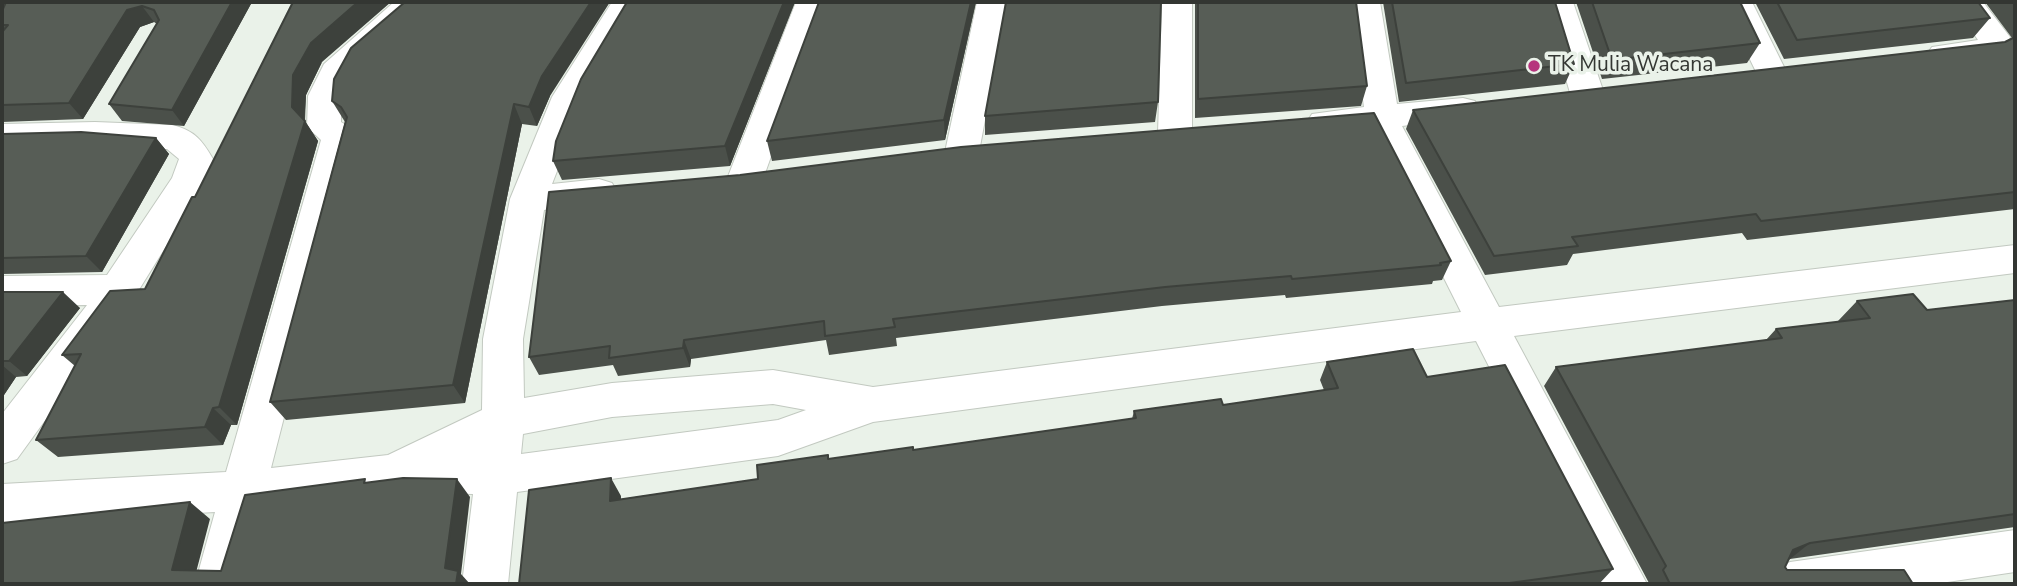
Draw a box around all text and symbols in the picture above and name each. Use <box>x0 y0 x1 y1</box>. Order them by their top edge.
place label: TK Mulia Wacana <box>1548 53 1713 79</box>
marker: TK Mulia Wacana <box>1526 58 1542 74</box>

